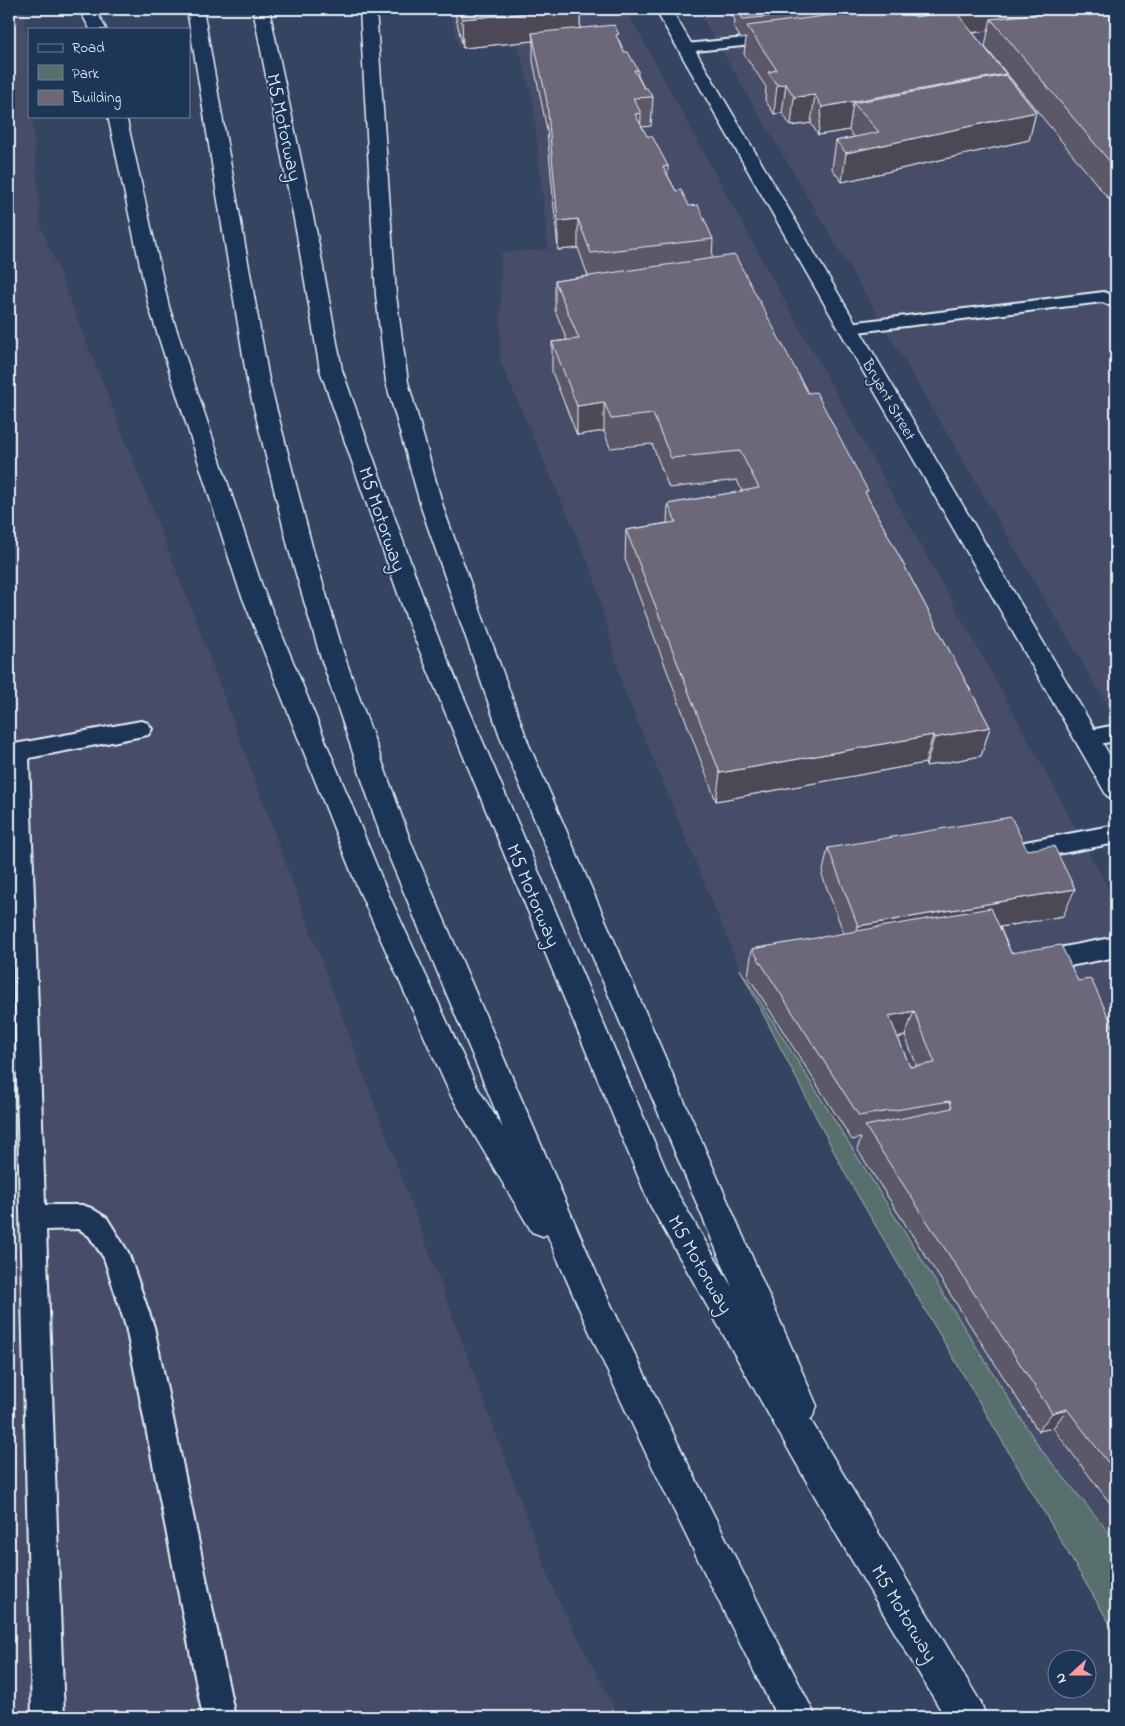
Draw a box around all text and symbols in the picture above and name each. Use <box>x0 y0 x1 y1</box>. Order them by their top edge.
legend <box>28 28 190 118</box>
text: Road <box>72 37 105 59</box>
text: Park <box>72 63 100 85</box>
street label: M5 Motorway <box>257 71 308 184</box>
text: Building <box>71 87 121 110</box>
street label: Bryant Street <box>855 354 922 446</box>
street label: M5 Motorway <box>349 463 412 576</box>
street label: M5 Motorway <box>497 840 566 952</box>
street label: M5 Motorway <box>659 1211 739 1320</box>
street label: M5 Motorway <box>862 1560 943 1669</box>
north arrow <box>1048 1648 1098 1698</box>
text: N <box>1050 1670 1073 1686</box>

